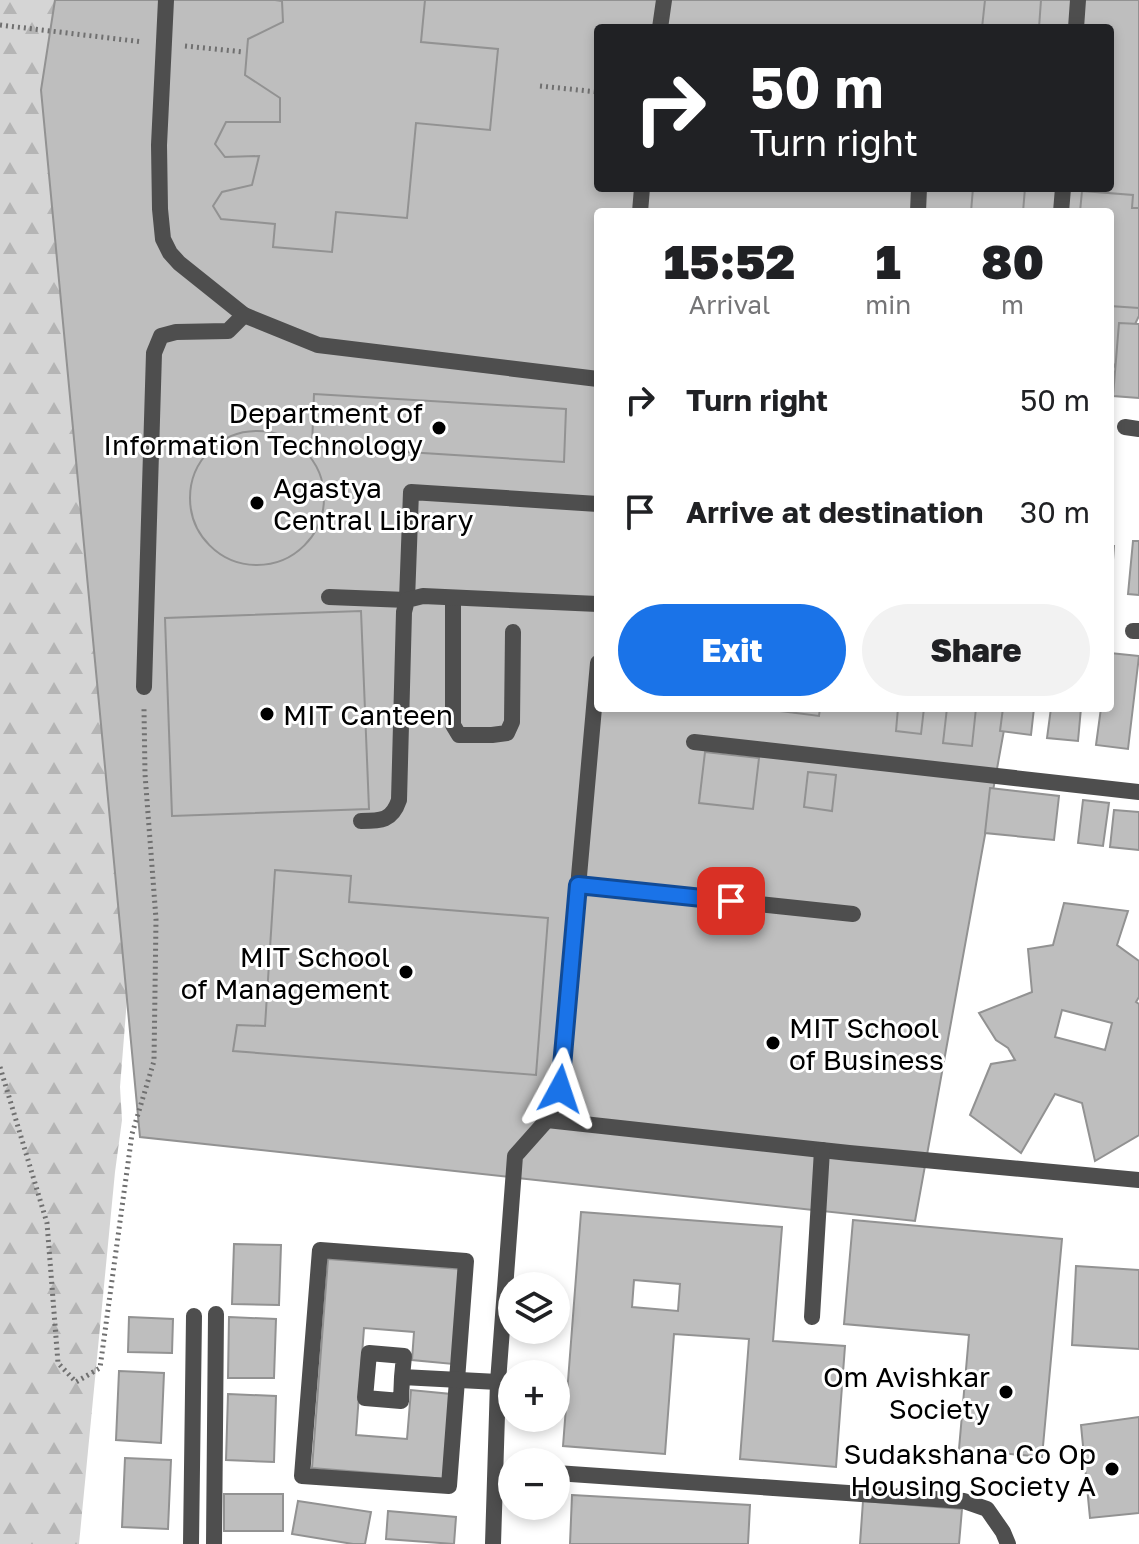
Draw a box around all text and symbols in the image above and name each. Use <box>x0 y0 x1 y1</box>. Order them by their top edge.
text: 50 m <box>750 53 884 120</box>
icon: right <box>618 56 722 160</box>
text: Turn right <box>750 121 918 164</box>
text: 15:52 <box>664 232 795 290</box>
text: 1 <box>875 232 901 290</box>
text: 80 <box>981 232 1044 290</box>
text: Arrival <box>689 289 770 320</box>
text: min <box>865 289 911 320</box>
text: m <box>1001 289 1024 320</box>
icon: right <box>618 378 662 422</box>
text: Turn right <box>686 382 828 418</box>
text: 50 m <box>1020 382 1090 418</box>
place label: Department of Information Technology <box>103 396 423 461</box>
marker: Department of Information Technology <box>430 419 448 437</box>
place label: Agastya Central Library <box>273 471 474 536</box>
icon: arrive <box>618 490 662 534</box>
marker: Agastya Central Library <box>248 494 266 512</box>
text: Arrive at destination <box>686 494 983 530</box>
text: 30 m <box>1020 494 1090 530</box>
button: Exit <box>618 604 846 696</box>
button: Share <box>862 604 1090 696</box>
place label: MIT Canteen <box>283 698 453 731</box>
marker: MIT Canteen <box>258 705 276 723</box>
pin <box>697 867 765 935</box>
icon: arrive <box>709 879 753 923</box>
place label: MIT School of Management <box>181 940 390 1005</box>
marker: MIT School of Management <box>397 963 415 981</box>
place label: MIT School of Business <box>789 1011 944 1076</box>
marker: MIT School of Business <box>764 1034 782 1052</box>
position arrow <box>518 1047 602 1131</box>
map controls <box>498 1272 570 1520</box>
button: layers <box>498 1272 570 1344</box>
button: + <box>498 1360 570 1432</box>
place label: Om Avishkar Society <box>823 1360 990 1425</box>
marker: Om Avishkar Society <box>997 1383 1015 1401</box>
place label: Sudakshana Co Op Housing Society A <box>844 1437 1096 1502</box>
button: − <box>498 1448 570 1520</box>
marker: Sudakshana Co Op Housing Society A <box>1103 1460 1121 1478</box>

